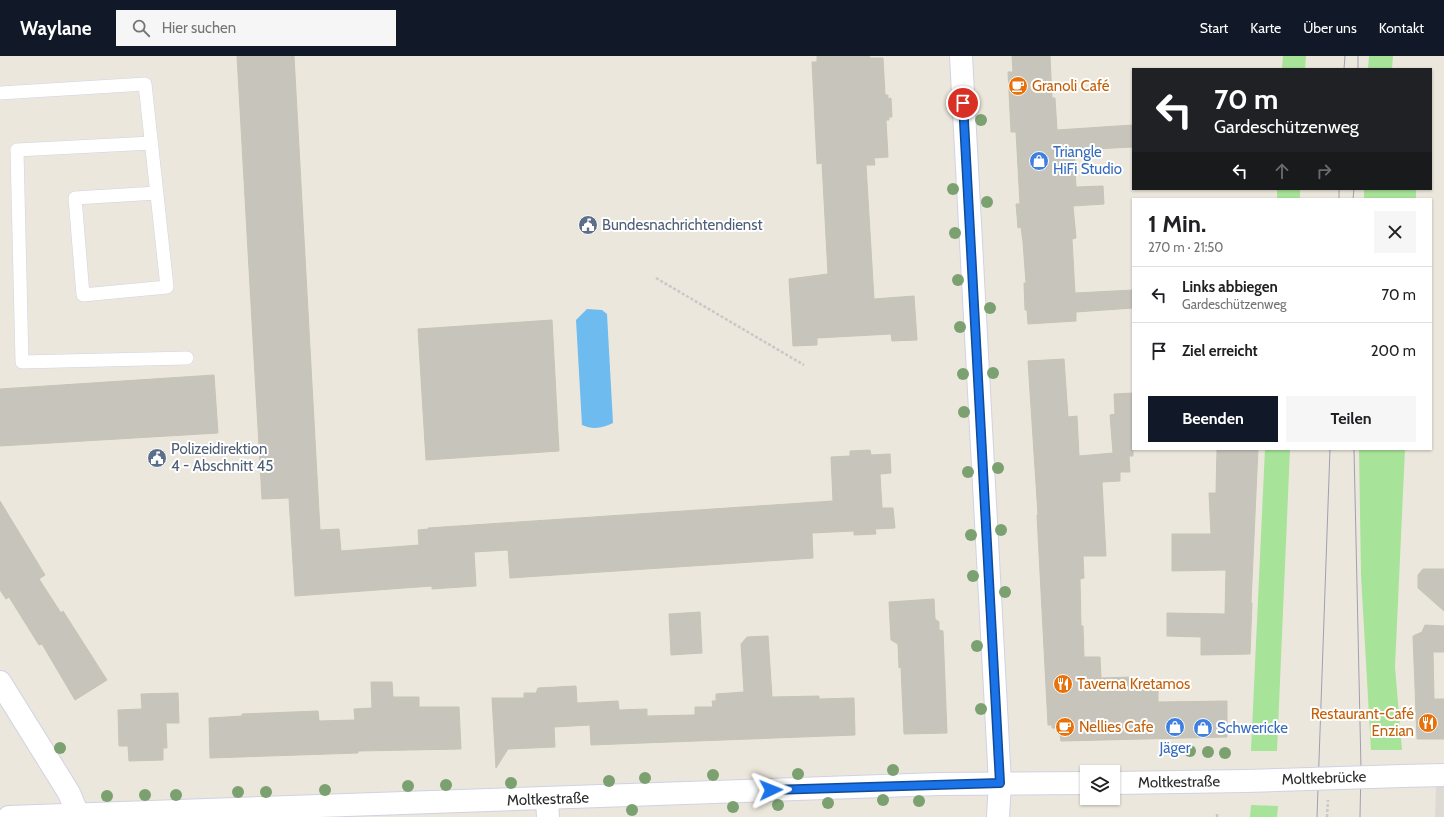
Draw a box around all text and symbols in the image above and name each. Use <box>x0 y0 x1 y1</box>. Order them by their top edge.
search box <box>116 10 396 46</box>
text: Waylane <box>20 17 92 40</box>
icon: search <box>130 17 152 39</box>
text: Hier suchen <box>162 19 236 37</box>
text: Start <box>1200 19 1228 37</box>
text: Karte <box>1250 19 1281 37</box>
text: Über uns <box>1303 19 1357 37</box>
text: Kontakt <box>1379 19 1424 37</box>
cafe icon: Granoli Café <box>1007 75 1029 97</box>
place label: Granoli Café <box>1032 77 1110 95</box>
text: 70 m <box>1214 82 1278 116</box>
icon: left <box>1148 84 1200 136</box>
pin <box>946 86 980 120</box>
icon: arrive <box>952 92 974 114</box>
text: Gardeschützenweg <box>1214 116 1359 138</box>
place label: Triangle HiFi Studio <box>1053 143 1122 178</box>
shop icon: Triangle HiFi Studio <box>1028 150 1050 172</box>
icon: left <box>1229 160 1251 182</box>
icon: ahead <box>1271 160 1293 182</box>
icon: right <box>1313 160 1335 182</box>
text: 1 Min. <box>1148 209 1206 238</box>
button: close <box>1374 211 1416 253</box>
public building icon: Bundesnachrichtendienst <box>577 214 599 236</box>
place label: Bundesnachrichtendienst <box>602 216 763 234</box>
text: 270 m · 21:50 <box>1148 239 1223 255</box>
text: Links abbiegen <box>1182 278 1278 296</box>
icon: left <box>1148 284 1170 306</box>
text: 70 m <box>1382 286 1416 304</box>
text: Gardeschützenweg <box>1182 296 1287 312</box>
icon: arrive <box>1148 340 1170 362</box>
text: Ziel erreicht <box>1182 342 1258 360</box>
text: 200 m <box>1371 342 1416 360</box>
button: Beenden <box>1148 396 1278 442</box>
button: Teilen <box>1286 396 1416 442</box>
place label: Polizeidirektion 4 - Abschnitt 45 <box>171 440 273 475</box>
public building icon: Polizeidirektion 4 - Abschnitt 45 <box>146 447 168 469</box>
restaurant icon: Taverna Kretamos <box>1052 673 1074 695</box>
place label: Taverna Kretamos <box>1077 675 1190 693</box>
place label: Restaurant-Café Enzian <box>1311 705 1414 740</box>
restaurant icon: Restaurant-Café Enzian <box>1417 712 1439 734</box>
cafe icon: Nellies Cafe <box>1054 716 1076 738</box>
shop icon: Jäger <box>1164 716 1186 738</box>
shop icon: Schwericke <box>1192 717 1214 739</box>
place label: Nellies Cafe <box>1079 718 1154 736</box>
place label: Schwericke <box>1217 719 1288 737</box>
place label: Jäger <box>1159 739 1191 757</box>
map controls <box>1080 765 1120 805</box>
button: layers <box>1080 765 1120 805</box>
street label: Moltkebrücke <box>1281 768 1367 788</box>
position arrow <box>750 769 792 811</box>
street label: Moltkestraße <box>1138 772 1221 792</box>
street label: Moltkestraße <box>507 789 590 809</box>

